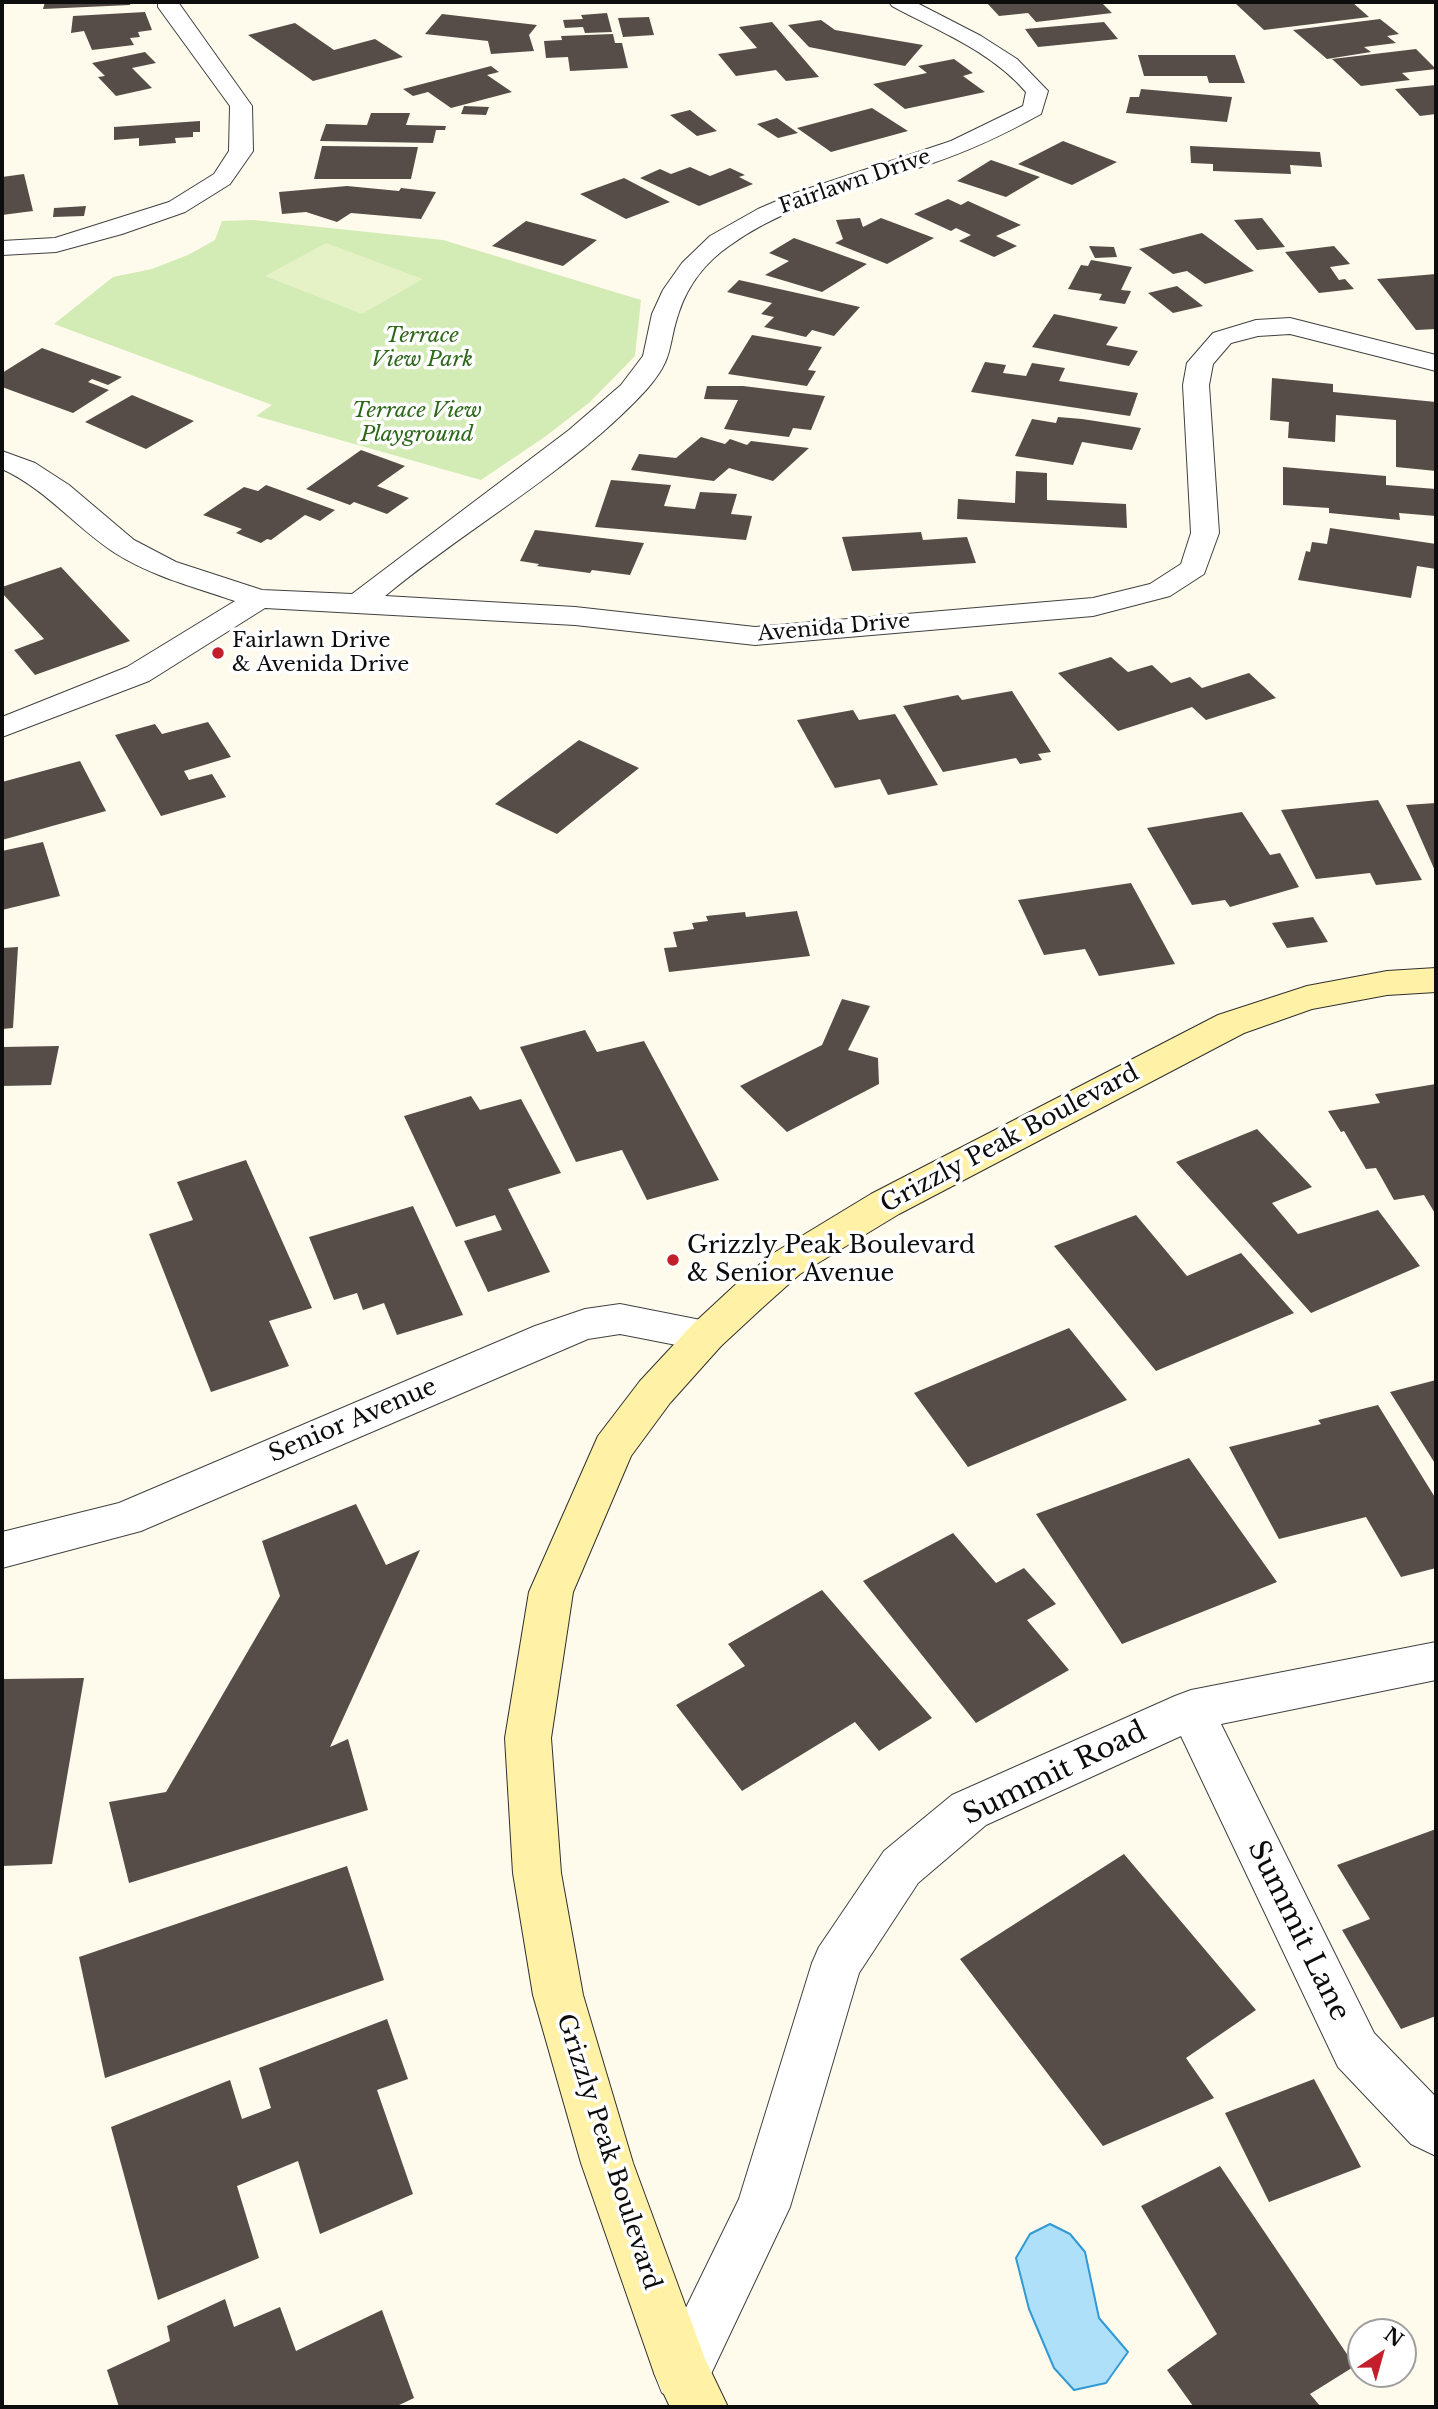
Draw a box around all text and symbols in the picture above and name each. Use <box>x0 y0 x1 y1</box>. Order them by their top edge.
street label: Fairlawn Drive <box>776 144 934 220</box>
park label: Terrace View Park <box>371 323 473 373</box>
park label: Terrace View Playground <box>352 398 482 448</box>
street label: Avenida Drive <box>757 609 911 647</box>
place label: Fairlawn Drive & Avenida Drive <box>232 628 409 678</box>
marker: Fairlawn Drive & Avenida Drive <box>210 645 226 661</box>
street label: Grizzly Peak Boulevard <box>876 1059 1144 1219</box>
place label: Grizzly Peak Boulevard & Senior Avenue <box>687 1232 975 1288</box>
marker: Grizzly Peak Boulevard & Senior Avenue <box>665 1252 681 1268</box>
street label: Senior Avenue <box>265 1373 441 1469</box>
street label: Summit Road <box>958 1715 1152 1833</box>
street label: Summit Lane <box>1240 1835 1356 2027</box>
street label: Grizzly Peak Boulevard <box>550 2011 666 2293</box>
north arrow <box>1347 2318 1417 2388</box>
text: N <box>1379 2323 1407 2352</box>

